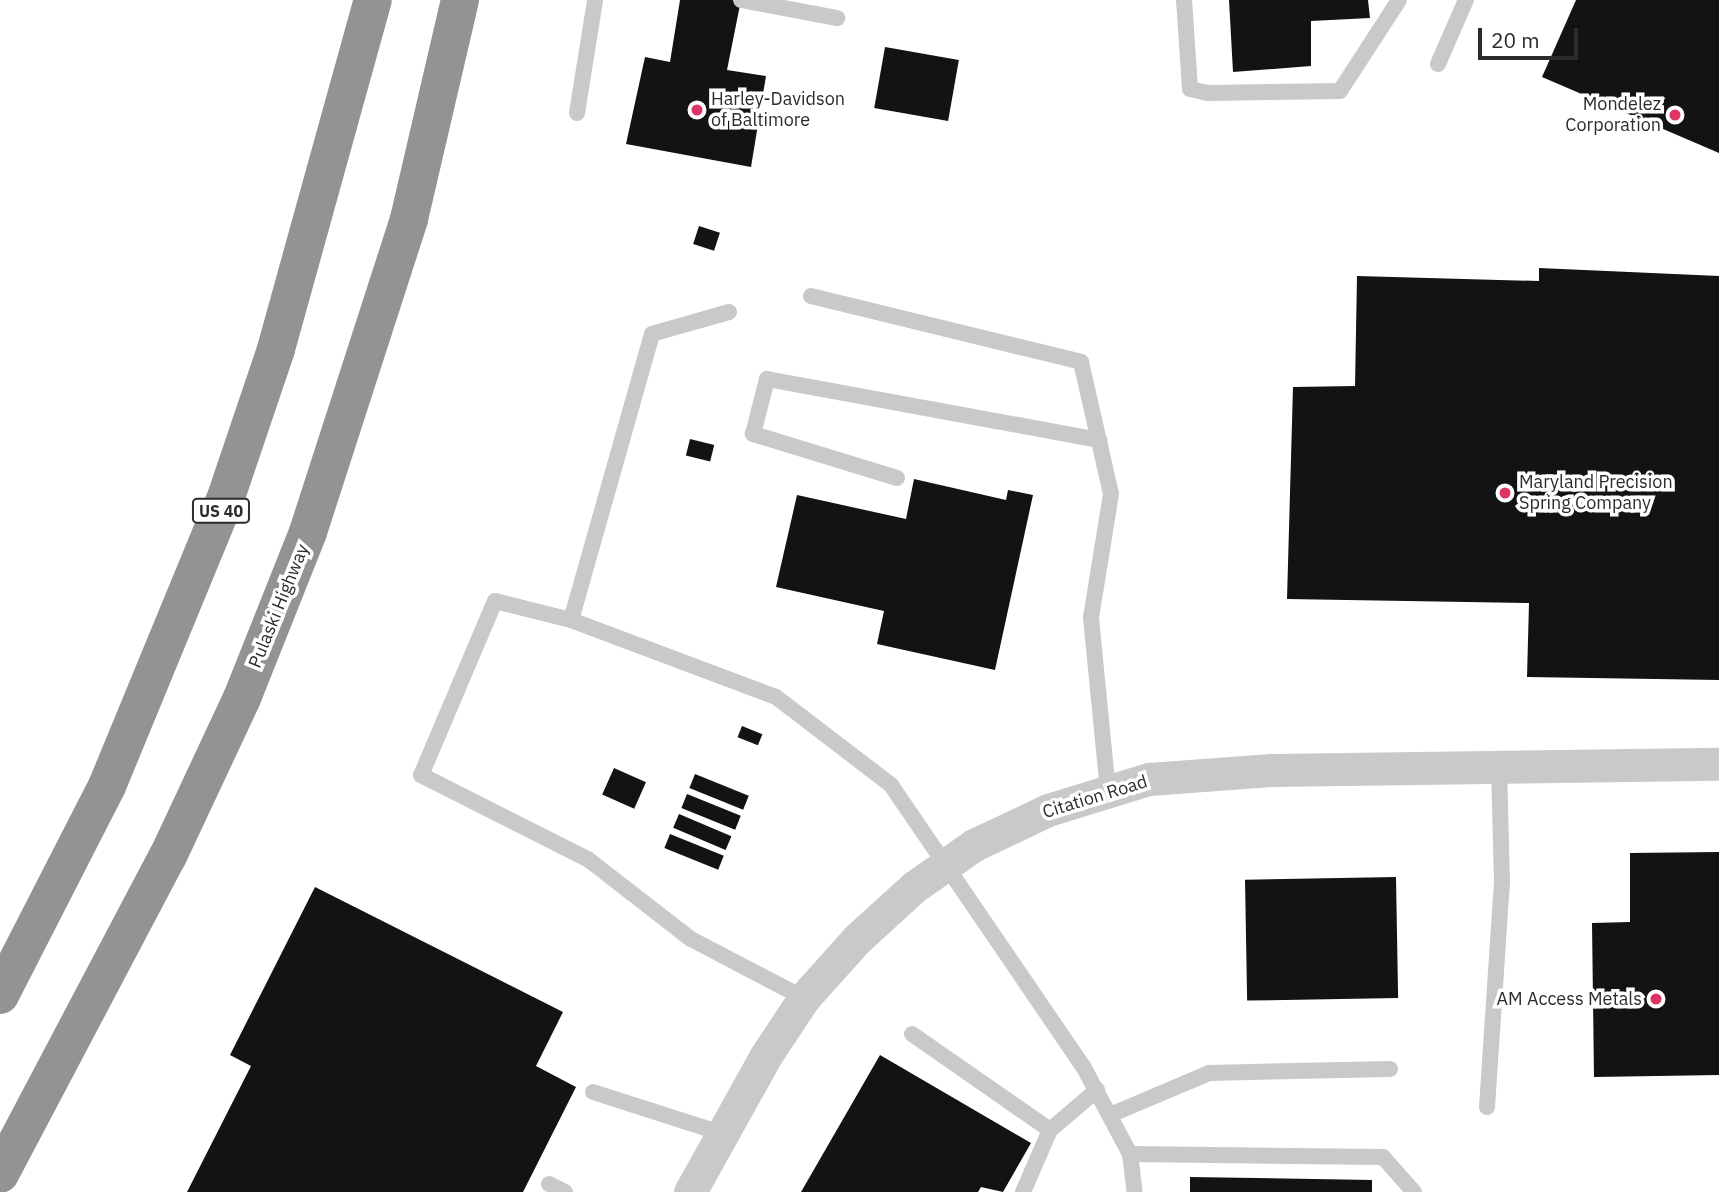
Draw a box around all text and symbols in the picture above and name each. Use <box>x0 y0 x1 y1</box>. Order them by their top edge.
scale bar <box>1481 14 1581 58</box>
text: 20 m <box>1491 26 1540 54</box>
place label: Harley-Davidson of Baltimore <box>711 89 845 132</box>
place label: Mondelez Corporation <box>1565 94 1661 136</box>
marker: Harley-Davidson of Baltimore <box>689 102 705 118</box>
marker: Mondelez Corporation <box>1667 107 1683 123</box>
place label: Maryland Precision Spring Company <box>1519 472 1673 514</box>
marker: Maryland Precision Spring Company <box>1497 485 1513 501</box>
road number: US 40 <box>191 498 251 524</box>
street label: Pulaski Highway <box>244 541 314 671</box>
street label: Citation Road <box>1040 771 1150 823</box>
place label: AM Access Metals <box>1497 988 1642 1010</box>
marker: AM Access Metals <box>1648 991 1664 1007</box>

